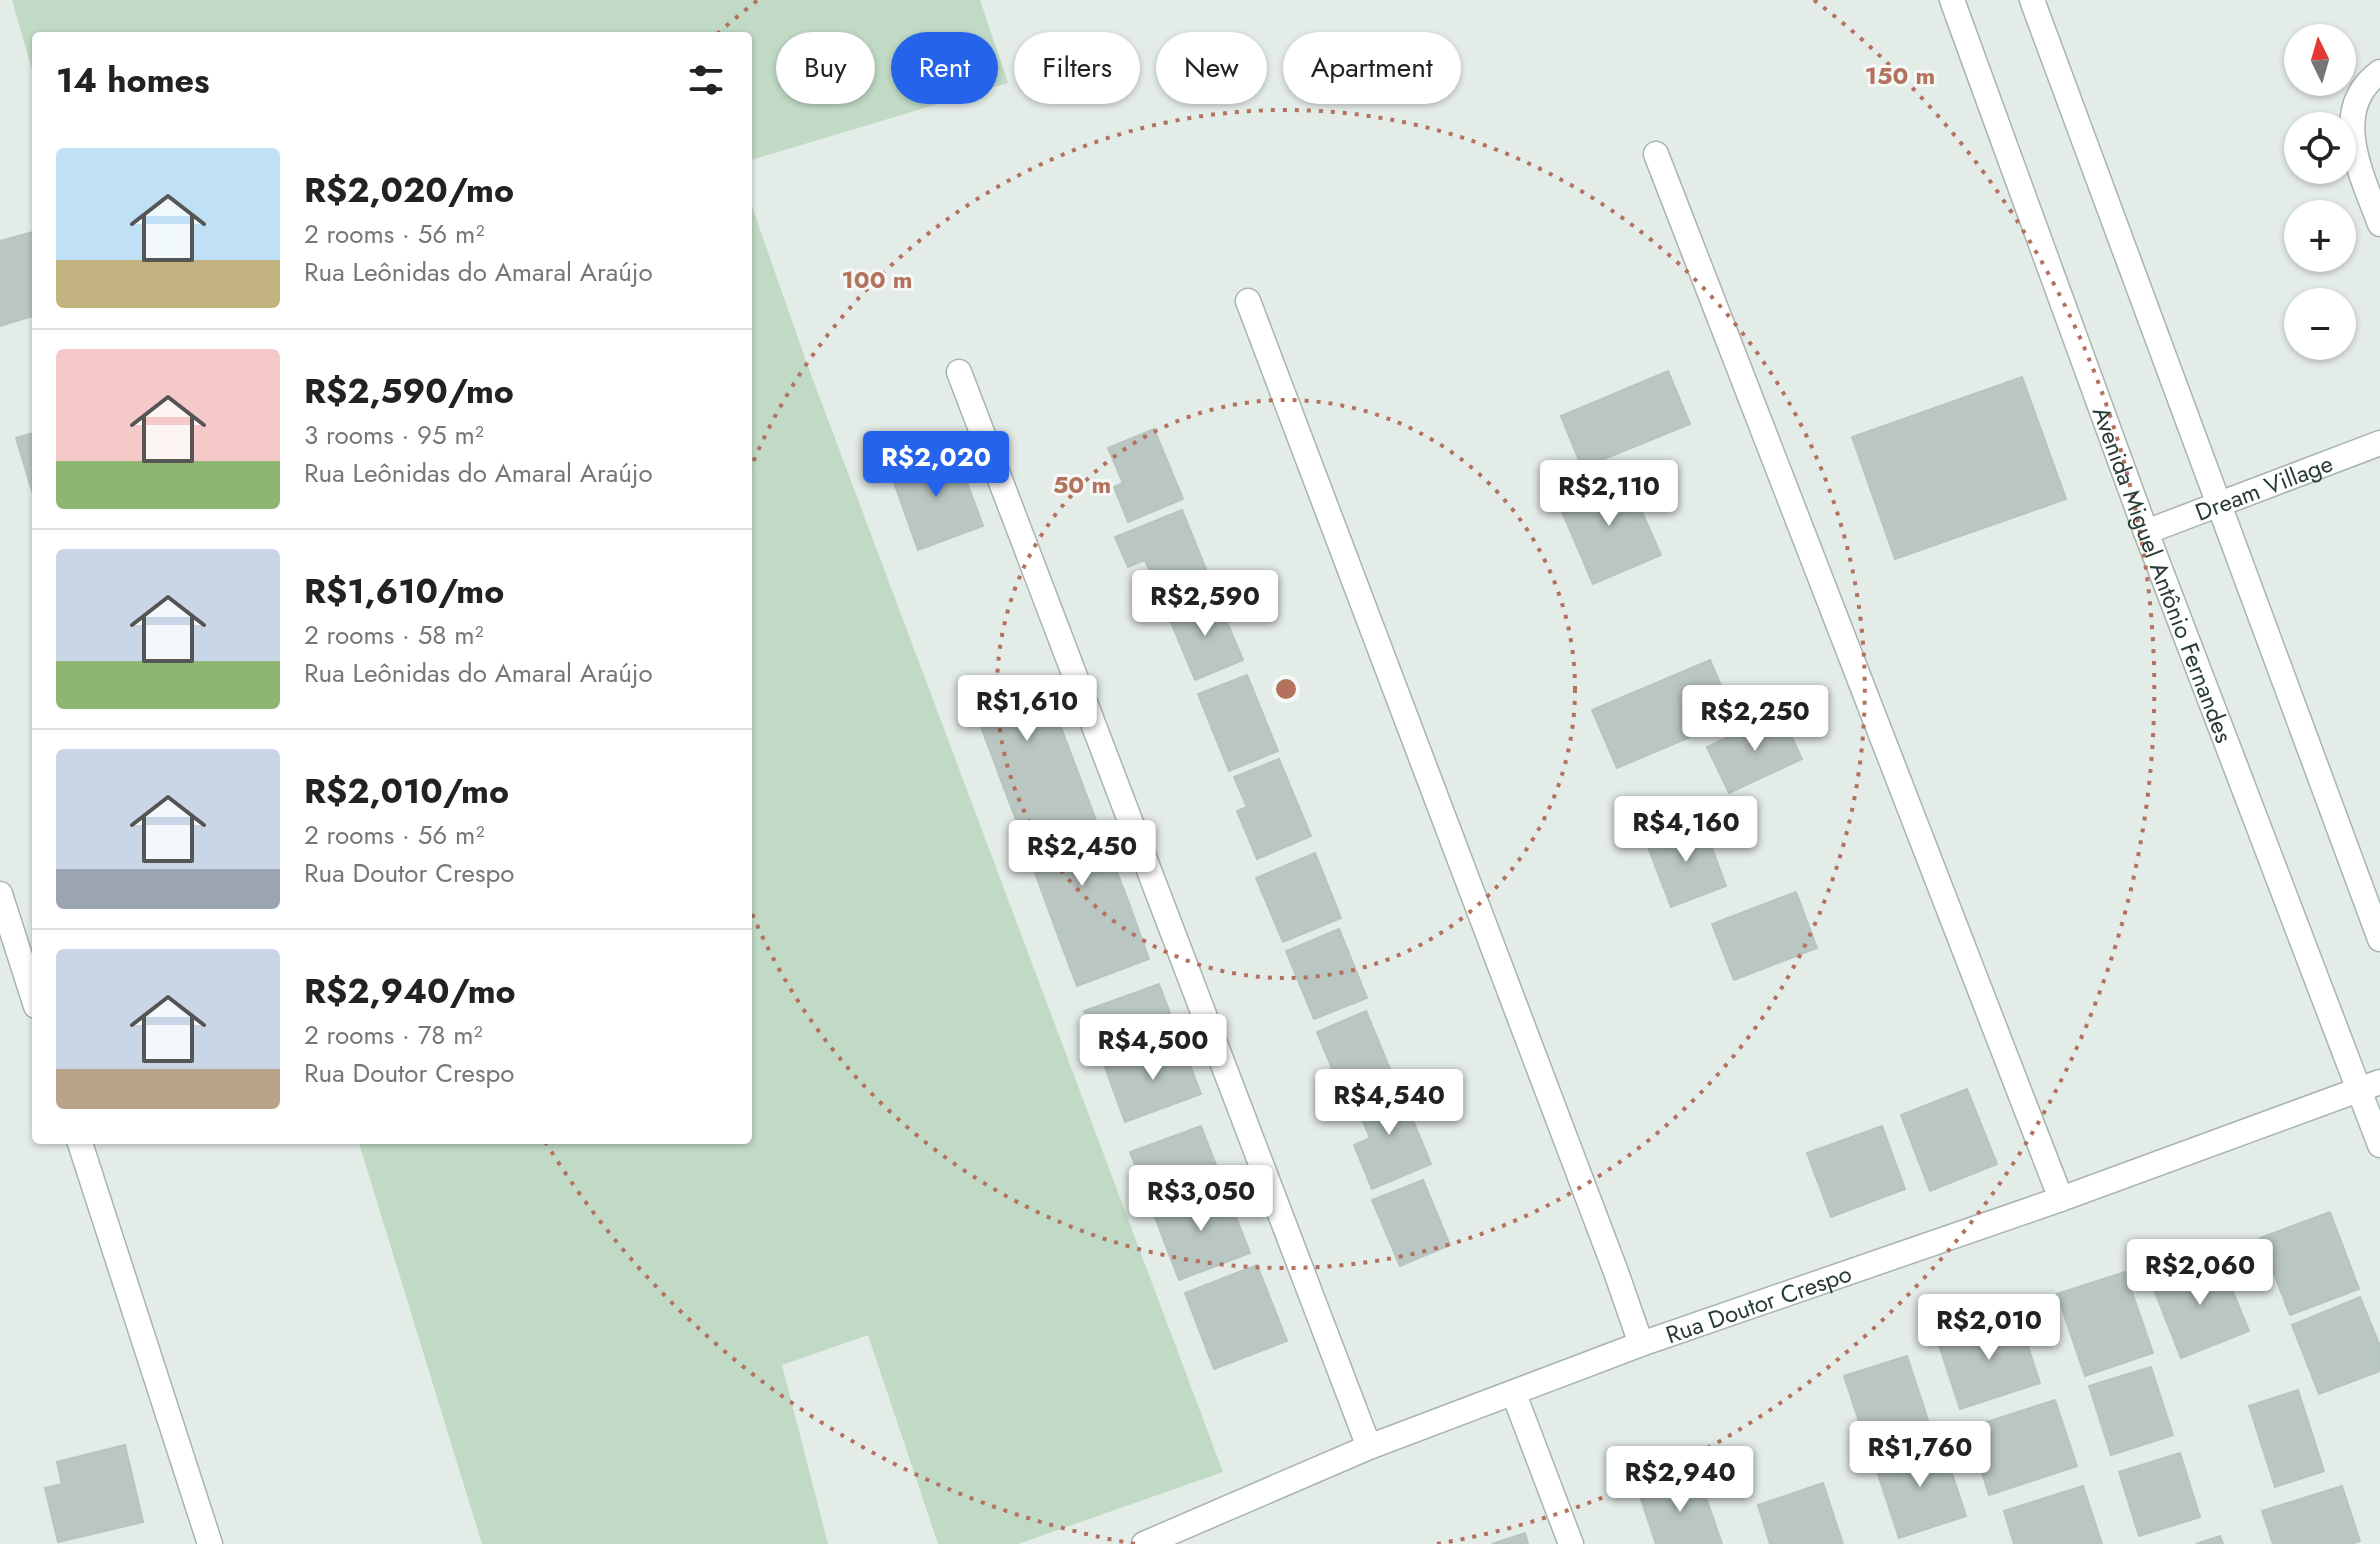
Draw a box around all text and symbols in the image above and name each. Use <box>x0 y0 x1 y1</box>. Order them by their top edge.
north arrow <box>2284 24 2356 96</box>
map controls <box>2284 24 2356 360</box>
chip: Buy <box>776 32 875 104</box>
chip: Rent <box>891 32 998 104</box>
chip: Filters <box>1014 32 1140 104</box>
chip: New <box>1156 32 1267 104</box>
chip: Apartment <box>1283 32 1461 104</box>
text: 14 homes <box>56 56 210 105</box>
icon: filters <box>684 58 728 102</box>
text: 150 m <box>1865 58 1935 93</box>
button: locate <box>2284 112 2356 184</box>
text: R$2,020/mo <box>304 166 514 215</box>
icon: home <box>120 180 216 276</box>
button: + <box>2284 200 2356 272</box>
text: 2 rooms · 56 m² <box>304 215 484 253</box>
text: Rua Leônidas do Amaral Araújo <box>304 253 653 291</box>
text: 100 m <box>842 262 912 297</box>
button: − <box>2284 288 2356 360</box>
text: R$2,590/mo <box>304 367 514 416</box>
icon: home <box>120 381 216 477</box>
street label: Avenida Miguel Antônio Fernandes <box>2084 401 2242 748</box>
text: 3 rooms · 95 m² <box>304 416 484 454</box>
pin: R$2,020 <box>862 431 1010 499</box>
text: R$2,020 <box>881 438 991 476</box>
street label: Dream Village <box>2190 445 2338 529</box>
text: Rua Leônidas do Amaral Araújo <box>304 454 653 492</box>
pin: R$2,110 <box>1535 460 1683 528</box>
text: 50 m <box>1053 467 1111 502</box>
text: R$2,110 <box>1558 467 1660 505</box>
text: R$1,610/mo <box>304 567 504 616</box>
pin: R$2,590 <box>1131 570 1279 638</box>
text: R$2,590 <box>1150 577 1260 615</box>
icon: home <box>120 581 216 677</box>
text: 2 rooms · 58 m² <box>304 616 484 654</box>
text: Rua Leônidas do Amaral Araújo <box>304 654 653 692</box>
pin: R$1,610 <box>953 675 1101 743</box>
centre of rings <box>1272 675 1300 703</box>
text: R$1,610 <box>976 682 1078 720</box>
pin: R$2,250 <box>1681 685 1829 753</box>
text: R$2,250 <box>1700 692 1810 730</box>
text: R$2,010/mo <box>304 767 509 816</box>
icon: home <box>120 781 216 877</box>
pin: R$4,160 <box>1612 796 1760 864</box>
text: R$4,160 <box>1632 803 1740 841</box>
text: 2 rooms · 56 m² <box>304 816 484 854</box>
pin: R$2,450 <box>1008 820 1156 888</box>
text: R$2,450 <box>1027 827 1137 865</box>
text: Rua Doutor Crespo <box>304 854 514 892</box>
text: R$2,940/mo <box>304 967 516 1016</box>
icon: home <box>120 981 216 1077</box>
pin: R$4,500 <box>1079 1014 1227 1082</box>
text: 2 rooms · 78 m² <box>304 1016 483 1054</box>
text: R$4,500 <box>1098 1021 1208 1059</box>
text: Rua Doutor Crespo <box>304 1054 514 1092</box>
pin: R$4,540 <box>1315 1069 1463 1137</box>
text: R$4,540 <box>1333 1076 1445 1114</box>
pin: R$3,050 <box>1127 1165 1275 1233</box>
text: R$3,050 <box>1147 1172 1255 1210</box>
pin: R$2,060 <box>2126 1239 2274 1307</box>
text: R$2,060 <box>2145 1246 2255 1284</box>
street label: Rua Doutor Crespo <box>1661 1255 1856 1352</box>
pin: R$2,010 <box>1915 1294 2063 1362</box>
text: R$2,010 <box>1936 1301 2042 1339</box>
pin: R$1,760 <box>1846 1421 1994 1489</box>
text: R$1,760 <box>1868 1428 1972 1466</box>
pin: R$2,940 <box>1606 1446 1754 1514</box>
text: R$2,940 <box>1624 1453 1736 1491</box>

